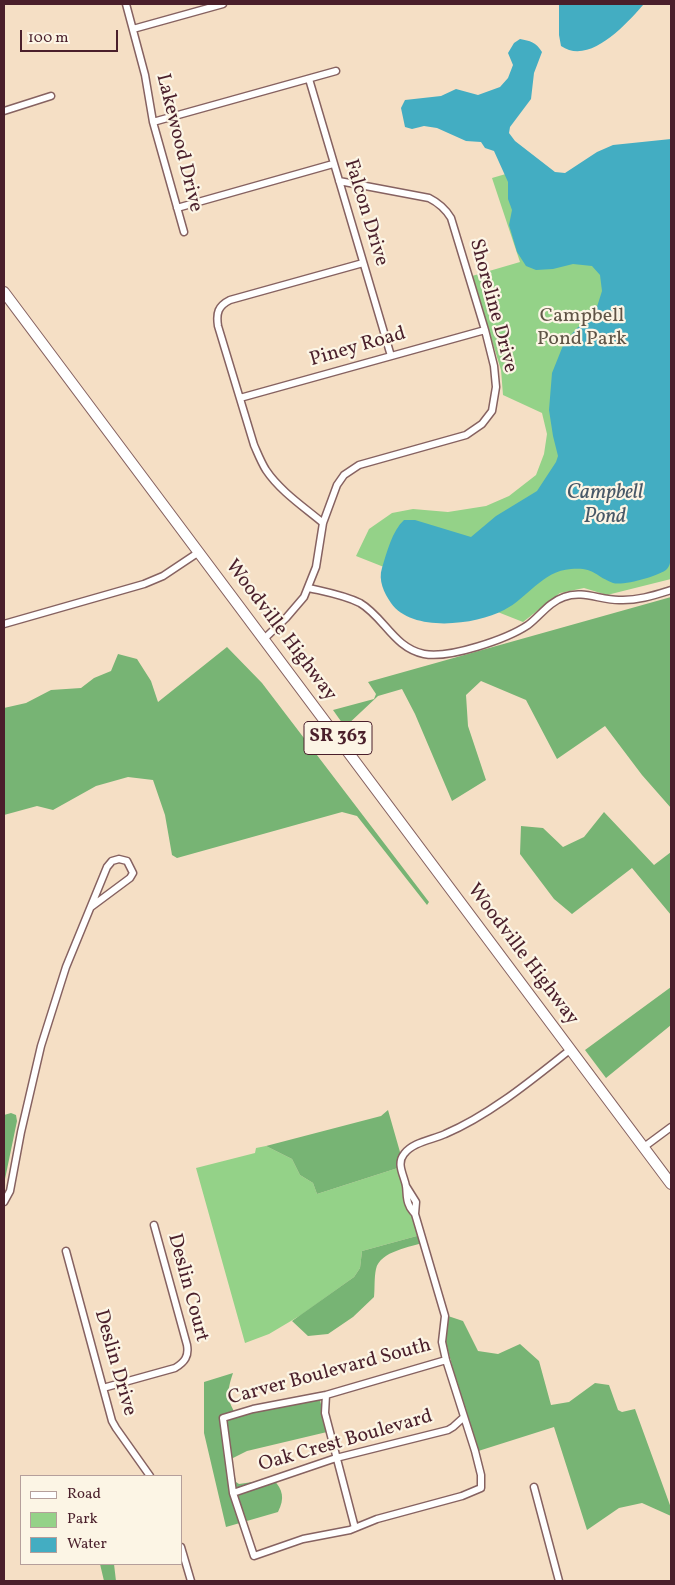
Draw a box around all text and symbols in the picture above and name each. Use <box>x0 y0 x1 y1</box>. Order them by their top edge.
scale bar <box>22 20 120 52</box>
text: 100 m <box>28 28 68 49</box>
street label: Lakewood Drive <box>149 71 207 215</box>
street label: Falcon Drive <box>337 157 393 269</box>
street label: Shoreline Drive <box>463 236 521 376</box>
park label: Campbell Pond Park <box>537 305 627 352</box>
street label: Piney Road <box>307 323 409 373</box>
water label: Campbell Pond <box>567 481 643 531</box>
street label: Woodville Highway <box>219 555 341 707</box>
road number: SR 363 <box>304 721 372 754</box>
street label: Woodville Highway <box>461 879 583 1031</box>
street label: Deslin Court <box>161 1231 213 1345</box>
street label: Deslin Drive <box>87 1307 141 1419</box>
street label: Carver Boulevard South <box>226 1334 434 1412</box>
street label: Oak Crest Boulevard <box>256 1406 436 1478</box>
legend <box>20 1475 182 1565</box>
text: Road <box>67 1484 101 1505</box>
text: Park <box>67 1509 98 1530</box>
text: Water <box>67 1534 107 1555</box>

